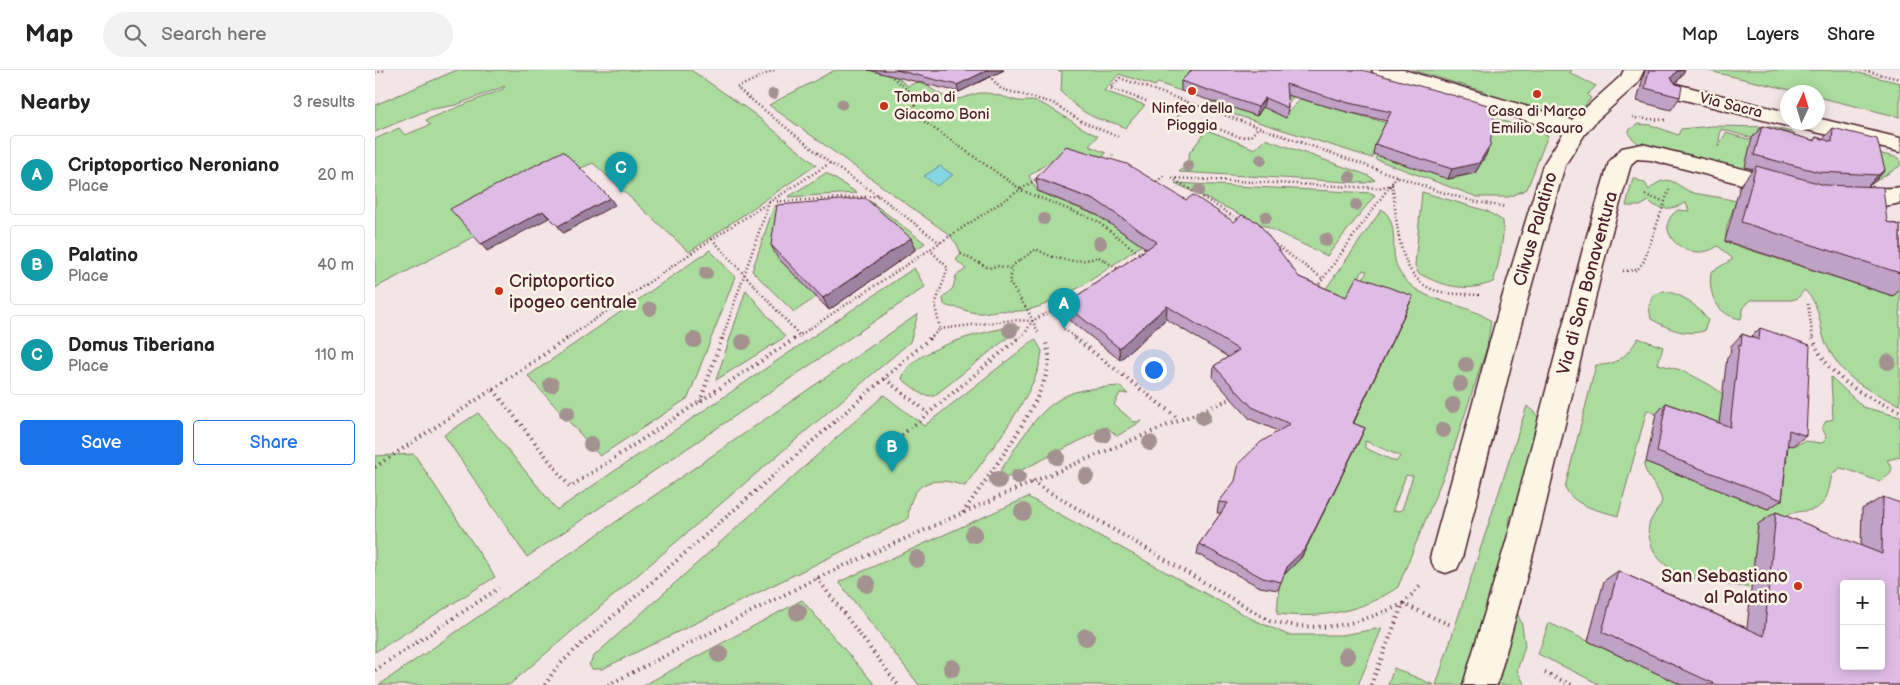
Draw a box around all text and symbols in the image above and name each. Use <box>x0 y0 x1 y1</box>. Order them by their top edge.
search box <box>103 12 453 57</box>
text: Map <box>25 20 73 49</box>
icon: search <box>121 21 149 49</box>
text: Search here <box>161 23 267 46</box>
text: Map <box>1682 24 1718 45</box>
text: Layers <box>1746 24 1799 45</box>
text: Share <box>1827 24 1875 45</box>
marker: Ninfeo della Pioggia <box>1186 85 1198 97</box>
north arrow <box>1780 85 1825 130</box>
place label: Tomba di Giacomo Boni <box>894 88 990 124</box>
marker: Casa di Marco Emilio Scauro <box>1531 88 1543 100</box>
street label: Via Sacra <box>1697 89 1764 122</box>
text: Nearby <box>20 90 90 115</box>
text: 3 results <box>293 93 355 112</box>
place label: Ninfeo della Pioggia <box>1151 99 1233 135</box>
marker: Tomba di Giacomo Boni <box>878 100 890 112</box>
place label: Casa di Marco Emilio Scauro <box>1488 102 1586 138</box>
pin: C <box>605 152 637 193</box>
text: Criptoportico Neroniano <box>68 154 279 177</box>
text: A <box>32 166 42 185</box>
text: 20 m <box>318 166 354 185</box>
street label: Clivus Palatino <box>1509 170 1562 289</box>
text: Place <box>68 177 109 196</box>
street label: Via di San Bonaventura <box>1553 189 1622 377</box>
text: Palatino <box>68 244 138 267</box>
text: B <box>31 256 43 275</box>
text: 40 m <box>317 256 354 275</box>
text: Place <box>68 267 109 286</box>
place label: Criptoportico ipogeo centrale <box>509 271 637 313</box>
marker: Criptoportico ipogeo centrale <box>493 285 505 297</box>
pin: A <box>1048 288 1080 329</box>
text: Domus Tiberiana <box>68 334 215 357</box>
text: C <box>31 346 43 365</box>
text: 110 m <box>315 346 354 365</box>
text: Place <box>68 357 109 376</box>
your location <box>1141 357 1167 383</box>
button: Save <box>20 420 183 465</box>
button: Share <box>193 420 355 465</box>
pin: B <box>876 431 908 472</box>
place label: San Sebastiano al Palatino <box>1661 566 1788 608</box>
marker: San Sebastiano al Palatino <box>1792 580 1804 592</box>
map controls <box>1840 580 1885 670</box>
button: + <box>1840 580 1885 625</box>
button: − <box>1840 625 1885 670</box>

